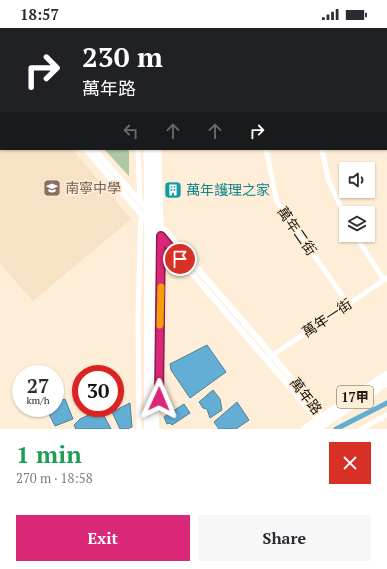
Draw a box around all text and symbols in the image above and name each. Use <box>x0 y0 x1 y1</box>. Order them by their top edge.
text: 18:57 <box>20 4 59 24</box>
text: 230 m <box>82 38 163 75</box>
icon: right <box>16 44 68 96</box>
text: 萬年路 <box>82 76 136 100</box>
icon: left <box>120 120 142 142</box>
icon: ahead <box>162 120 184 142</box>
icon: ahead <box>204 120 226 142</box>
icon: right <box>246 120 268 142</box>
map controls <box>339 162 375 242</box>
button: sound <box>339 162 375 198</box>
school or university icon: 南寧中學 <box>42 178 62 198</box>
place label: 南寧中學 <box>65 178 121 197</box>
building icon: 萬年護理之家 <box>163 180 183 200</box>
place label: 萬年護理之家 <box>186 180 270 199</box>
street label: 萬年二街 <box>274 202 321 259</box>
button: layers <box>339 206 375 242</box>
pin <box>163 242 197 276</box>
icon: arrive <box>169 248 191 270</box>
street label: 萬年一街 <box>298 294 355 341</box>
speed limit sign: 30 <box>72 365 124 417</box>
text: 27 <box>27 372 49 399</box>
street label: 萬年路 <box>286 373 327 418</box>
position arrow <box>138 378 180 420</box>
road number: 17甲 <box>337 386 373 408</box>
text: km/h <box>26 394 50 407</box>
text: 1 min <box>16 438 82 470</box>
button: close <box>329 442 371 484</box>
text: 270 m · 18:58 <box>16 469 93 487</box>
button: Exit <box>16 515 190 561</box>
button: Share <box>198 515 371 561</box>

